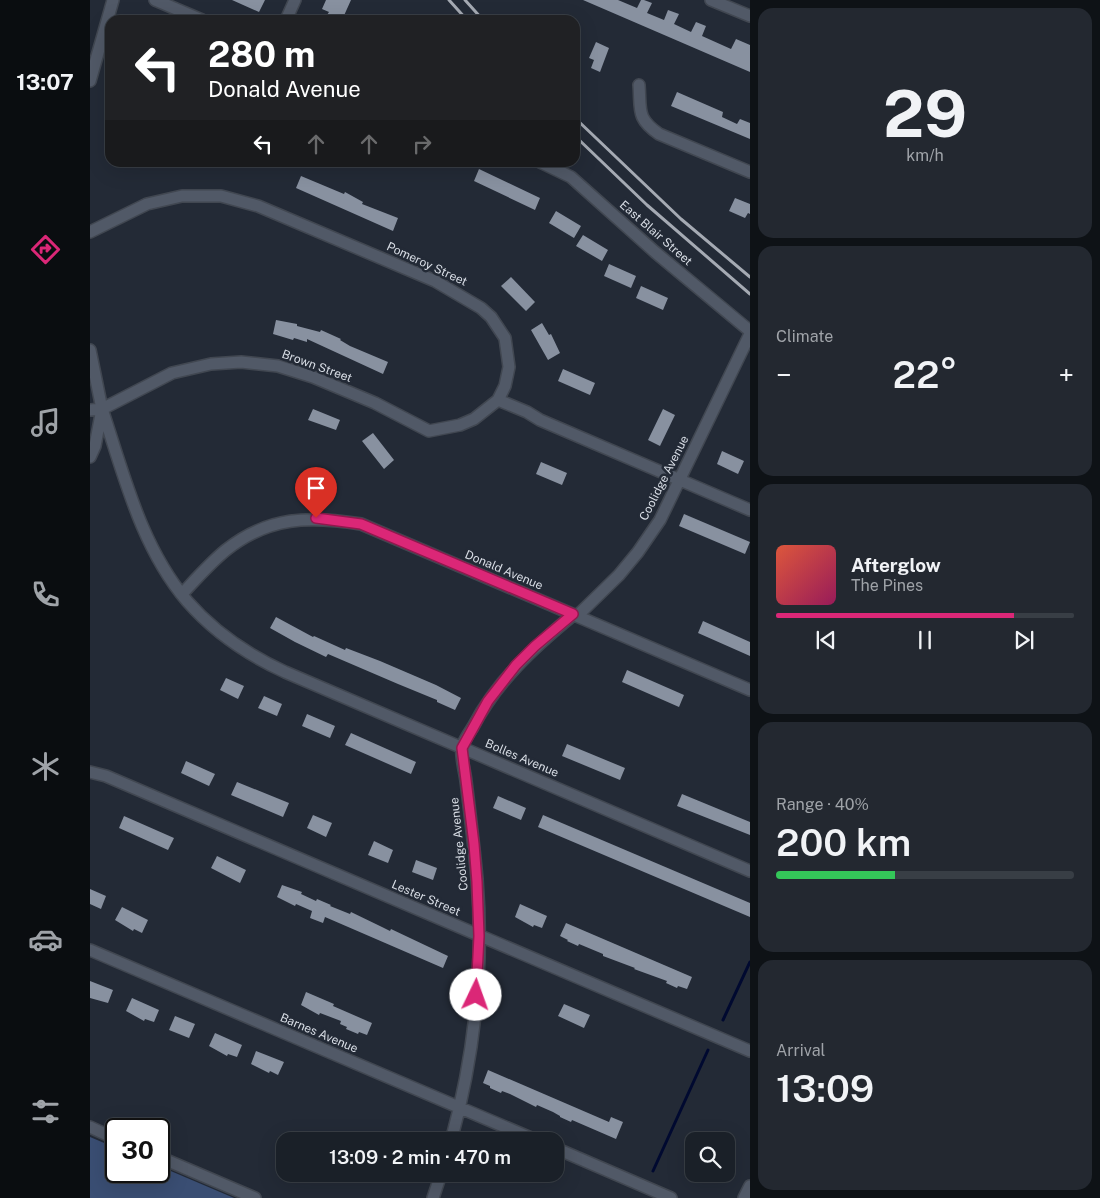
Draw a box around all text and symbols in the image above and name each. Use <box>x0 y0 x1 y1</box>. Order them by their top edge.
text: 280 m <box>208 34 315 75</box>
icon: left <box>125 35 190 100</box>
text: 13:07 <box>16 69 74 95</box>
text: 29 <box>883 75 967 152</box>
text: Donald Avenue <box>208 76 361 102</box>
icon: left <box>249 130 277 158</box>
icon: ahead <box>302 130 330 158</box>
icon: ahead <box>355 130 383 158</box>
icon: right <box>408 130 436 158</box>
text: km/h <box>906 146 944 165</box>
street label: East Blair Street <box>617 198 695 268</box>
icon: directions <box>28 232 63 267</box>
street label: Pomeroy Street <box>385 239 470 289</box>
text: Climate <box>776 327 833 346</box>
street label: Brown Street <box>280 347 354 385</box>
text: 22° <box>893 352 957 397</box>
text: − <box>776 358 792 391</box>
text: + <box>1058 358 1074 391</box>
icon: music <box>28 405 63 440</box>
street label: Coolidge Avenue <box>637 433 692 523</box>
pin <box>295 467 337 518</box>
icon: arrive <box>302 474 330 502</box>
street label: Donald Avenue <box>463 547 545 593</box>
text: Afterglow <box>851 554 941 576</box>
text: The Pines <box>851 576 923 595</box>
icon: phone <box>28 577 63 612</box>
icon: previous <box>812 626 840 654</box>
icon: pause <box>911 626 939 654</box>
icon: next <box>1010 626 1038 654</box>
street label: Bolles Avenue <box>483 736 561 780</box>
icon: climate <box>28 749 63 784</box>
text: Range · 40% <box>776 795 869 814</box>
street label: Coolidge Avenue <box>447 797 471 891</box>
text: 200 km <box>776 820 911 865</box>
street label: Lester Street <box>390 877 463 919</box>
icon: car <box>28 922 63 957</box>
position arrow <box>449 968 501 1020</box>
street label: Barnes Avenue <box>278 1010 360 1056</box>
text: Arrival <box>776 1041 825 1060</box>
text: 13:09 <box>776 1066 874 1111</box>
icon: filters <box>28 1094 63 1129</box>
speed limit sign: 30 <box>105 1118 170 1183</box>
map controls <box>685 1132 735 1182</box>
button: search <box>685 1132 735 1182</box>
text: 13:09 · 2 min · 470 m <box>329 1146 511 1168</box>

